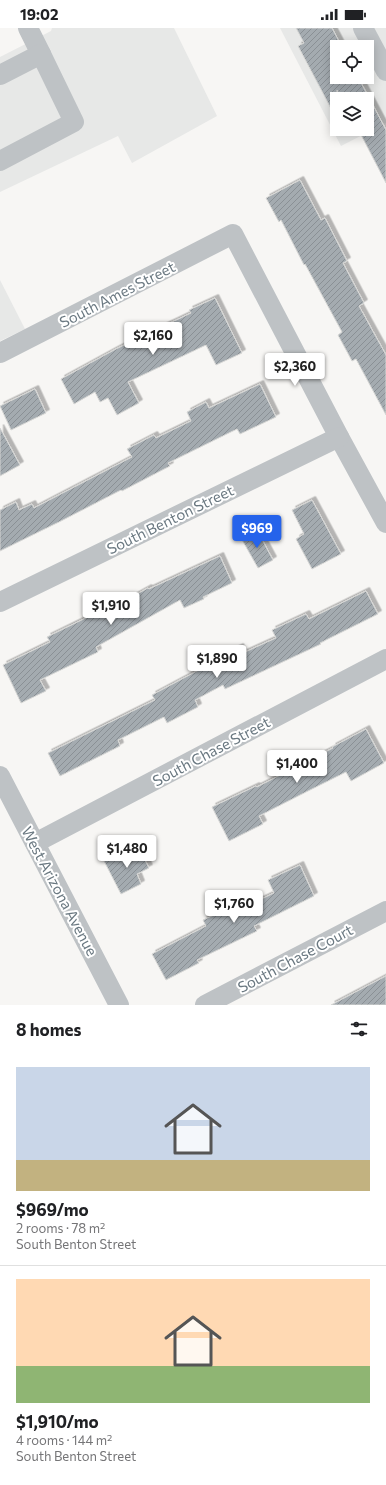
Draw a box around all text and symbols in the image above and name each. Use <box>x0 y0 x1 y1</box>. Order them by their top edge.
text: 19:02 <box>20 5 58 23</box>
map controls <box>330 40 374 136</box>
button: locate <box>330 40 374 84</box>
button: layers <box>330 92 374 136</box>
street label: South Ames Street <box>56 257 178 331</box>
pin: $2,160 <box>120 322 186 356</box>
text: $2,160 <box>133 327 173 343</box>
pin: $2,360 <box>262 353 328 387</box>
text: $2,360 <box>274 358 316 374</box>
street label: South Benton Street <box>104 480 236 558</box>
pin: $969 <box>233 515 281 549</box>
text: $969 <box>241 520 273 536</box>
pin: $1,910 <box>78 592 144 626</box>
text: $1,910 <box>92 597 130 613</box>
pin: $1,890 <box>184 645 250 679</box>
text: $1,890 <box>196 650 238 666</box>
street label: South Chase Street <box>149 712 273 790</box>
pin: $1,400 <box>264 750 330 784</box>
text: $1,400 <box>276 755 318 771</box>
street label: West Arizona Avenue <box>18 823 102 959</box>
pin: $1,480 <box>94 835 160 869</box>
text: $1,480 <box>106 840 148 856</box>
pin: $1,760 <box>201 890 267 924</box>
text: $1,760 <box>214 895 254 911</box>
street label: South Chase Court <box>234 920 356 996</box>
icon: filters <box>348 1018 370 1040</box>
text: 8 homes <box>16 1019 81 1040</box>
icon: home <box>157 1093 229 1165</box>
text: $969/mo <box>16 1199 89 1220</box>
text: 2 rooms · 78 m² <box>16 1220 105 1236</box>
text: South Benton Street <box>16 1236 136 1252</box>
icon: home <box>157 1305 229 1377</box>
text: $1,910/mo <box>16 1411 99 1432</box>
text: 4 rooms · 144 m² <box>16 1432 112 1448</box>
text: South Benton Street <box>16 1448 136 1464</box>

